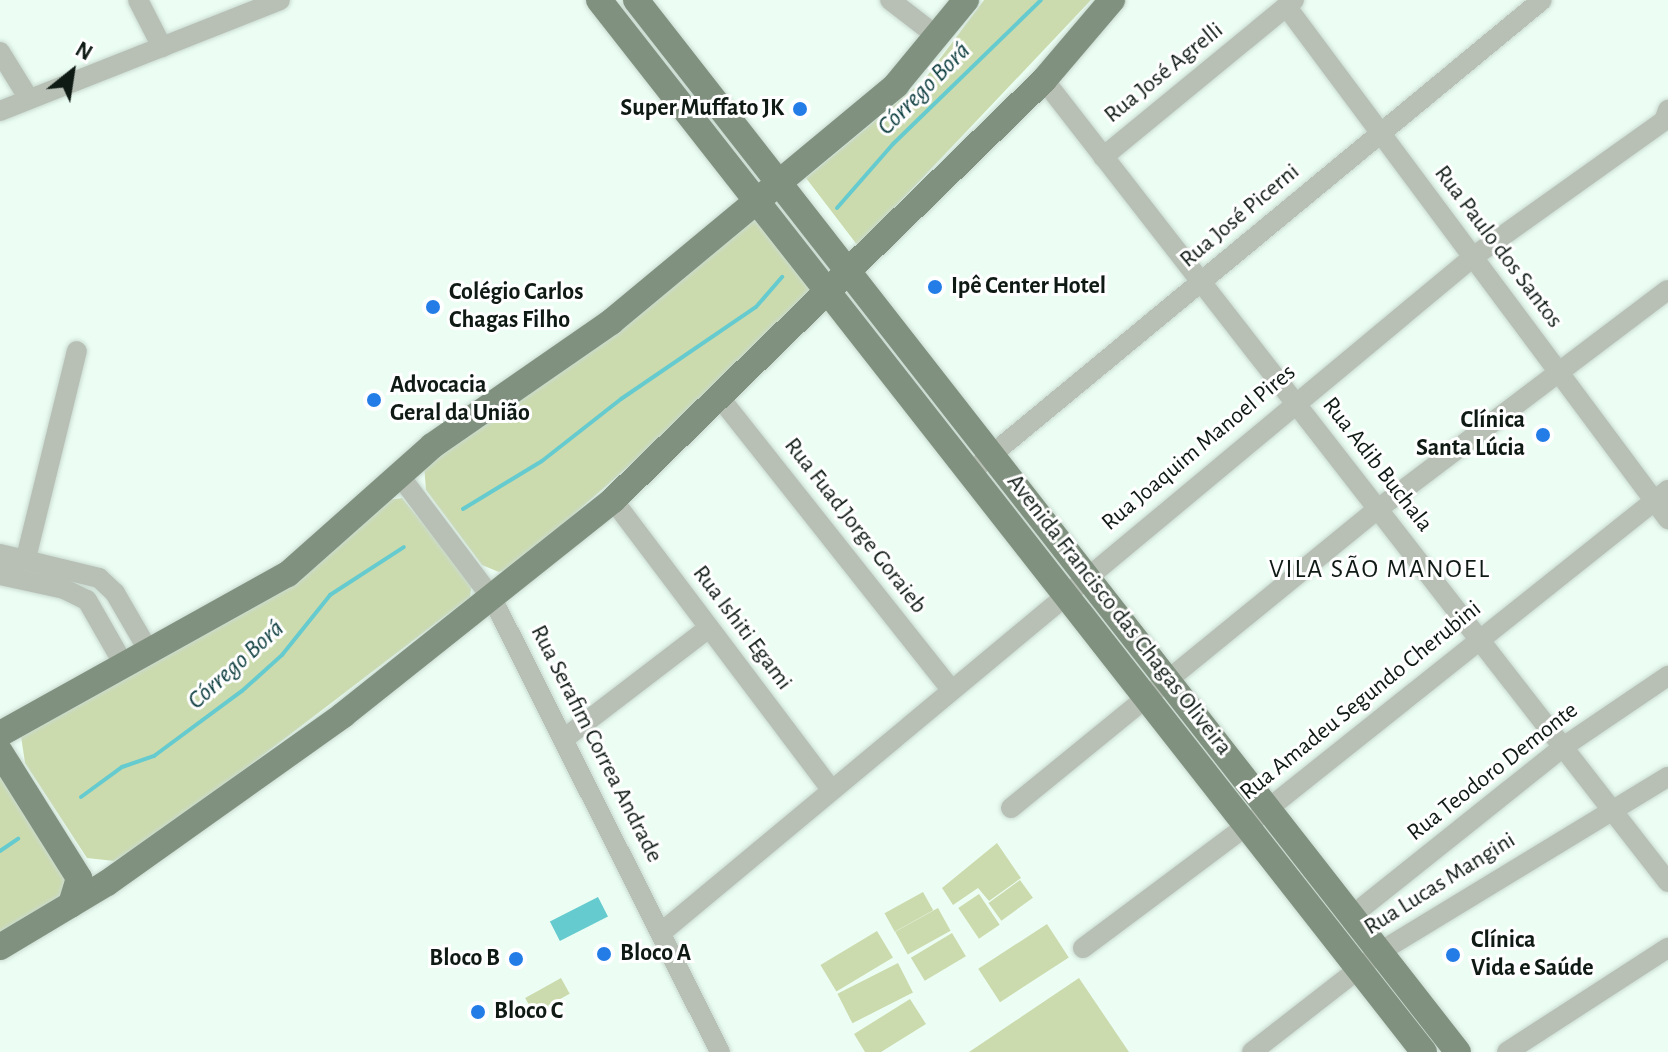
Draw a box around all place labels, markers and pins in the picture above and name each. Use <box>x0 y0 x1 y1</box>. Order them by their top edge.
place label: Super Muffato JK <box>620 95 784 123</box>
marker: Super Muffato JK <box>791 100 809 118</box>
place label: Ipê Center Hotel <box>951 273 1106 301</box>
marker: Ipê Center Hotel <box>926 278 944 296</box>
place label: Colégio Carlos Chagas Filho <box>449 279 583 335</box>
marker: Colégio Carlos Chagas Filho <box>424 298 442 316</box>
place label: Advocacia Geral da União <box>390 372 530 428</box>
marker: Advocacia Geral da União <box>365 391 383 409</box>
place label: Clínica Santa Lúcia <box>1416 407 1525 463</box>
marker: Clínica Santa Lúcia <box>1532 424 1554 446</box>
place label: Clínica Vida e Saúde <box>1471 927 1594 983</box>
place label: Bloco A <box>620 940 691 968</box>
marker: Clínica Vida e Saúde <box>1442 944 1464 966</box>
place label: Bloco B <box>429 945 500 973</box>
marker: Bloco A <box>595 945 613 963</box>
marker: Bloco B <box>507 950 525 968</box>
place label: Bloco C <box>494 998 563 1026</box>
marker: Bloco C <box>469 1003 487 1021</box>

